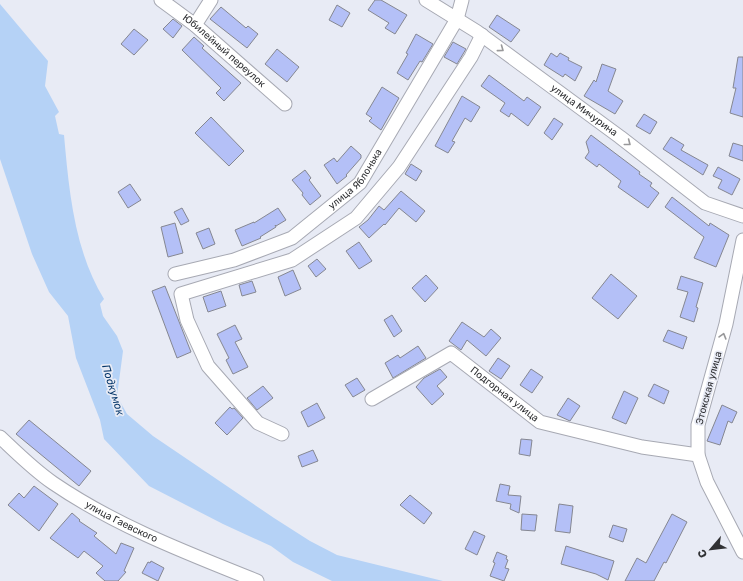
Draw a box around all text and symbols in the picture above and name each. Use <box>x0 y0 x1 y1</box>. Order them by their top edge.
street label: Юбилейный переулок <box>180 12 268 90</box>
one-way arrow <box>496 44 503 51</box>
street label: улица Мичурина <box>548 82 620 139</box>
one-way arrow <box>623 138 630 145</box>
street label: улица Яблонька <box>326 147 385 212</box>
one-way arrow <box>718 333 726 340</box>
street label: Этокская улица <box>693 350 725 426</box>
water label: Подкумок <box>99 363 127 417</box>
street label: Подгорная улица <box>468 364 541 425</box>
street label: улица Гаевского <box>83 499 160 545</box>
north arrow <box>691 529 731 569</box>
text: С <box>695 547 710 560</box>

